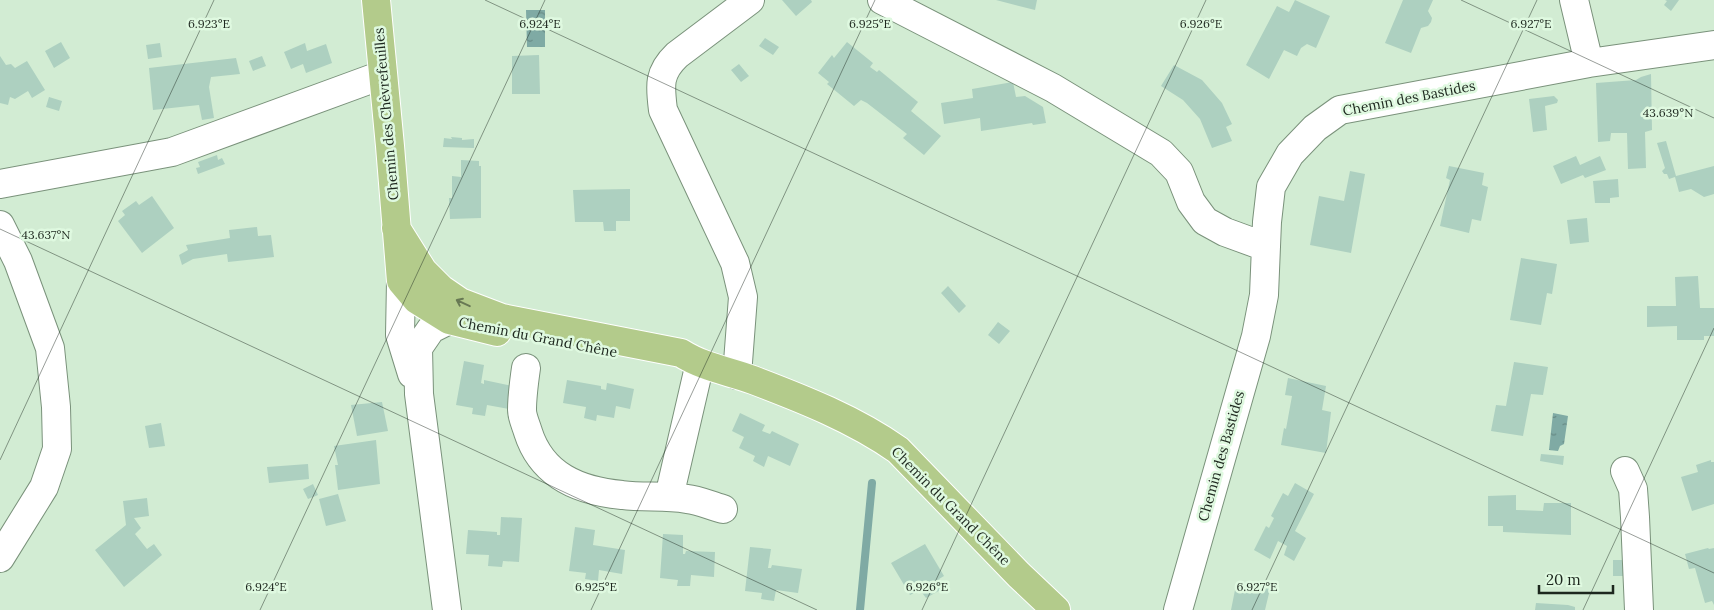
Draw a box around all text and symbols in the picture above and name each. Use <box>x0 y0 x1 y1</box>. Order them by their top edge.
text: 6.923°E <box>188 16 230 31</box>
text: 6.924°E <box>519 16 561 31</box>
text: 6.925°E <box>849 16 891 31</box>
text: 6.926°E <box>1180 16 1222 31</box>
text: 6.927°E <box>1510 16 1552 31</box>
street label: Chemin des Chèvrefeuilles <box>369 27 403 201</box>
street label: Chemin des Bastides <box>1341 76 1477 120</box>
text: 43.639°N <box>1643 105 1693 120</box>
text: 43.637°N <box>22 227 70 242</box>
one-way arrow <box>456 297 471 307</box>
street label: Chemin du Grand Chêne <box>457 313 619 361</box>
street label: Chemin des Bastides <box>1194 389 1248 523</box>
street label: Chemin du Grand Chêne <box>888 443 1015 570</box>
scale bar <box>1539 562 1613 594</box>
text: 20 m <box>1546 570 1581 589</box>
text: 6.924°E <box>245 579 287 594</box>
text: 6.925°E <box>575 579 617 594</box>
text: 6.926°E <box>906 579 948 594</box>
text: 6.927°E <box>1236 579 1278 594</box>

